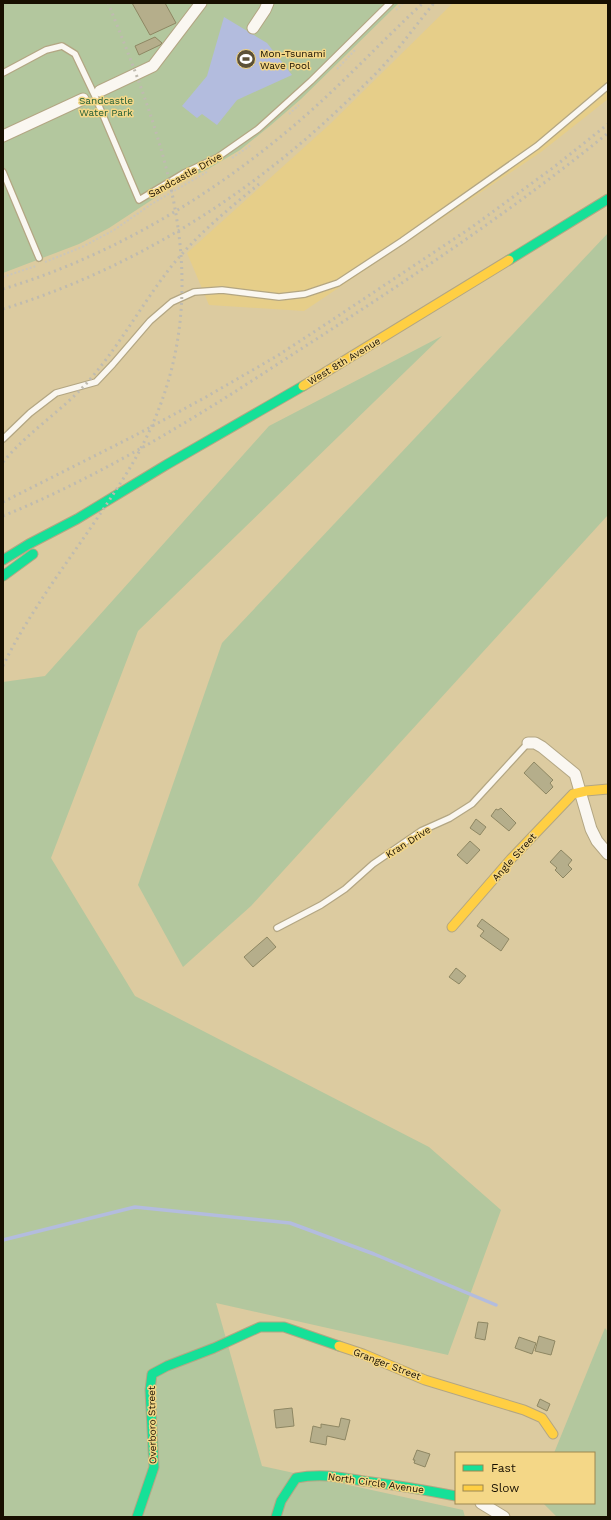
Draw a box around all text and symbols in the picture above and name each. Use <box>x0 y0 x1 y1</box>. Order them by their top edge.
sports icon: Mon-Tsunami Wave Pool <box>235 48 257 70</box>
place label: Mon-Tsunami Wave Pool <box>260 48 325 71</box>
park label: Sandcastle Water Park <box>79 95 133 118</box>
street label: Sandcastle Drive <box>146 150 224 200</box>
street label: West 8th Avenue <box>306 335 383 387</box>
street label: Kran Drive <box>384 824 433 860</box>
street label: Angle Street <box>490 830 539 883</box>
street label: Granger Street <box>352 1346 423 1382</box>
street label: Overboro Street <box>146 1385 158 1464</box>
legend <box>455 1452 595 1504</box>
text: Fast <box>491 1461 516 1475</box>
street label: North Circle Avenue <box>327 1471 425 1495</box>
text: Slow <box>491 1481 519 1495</box>

